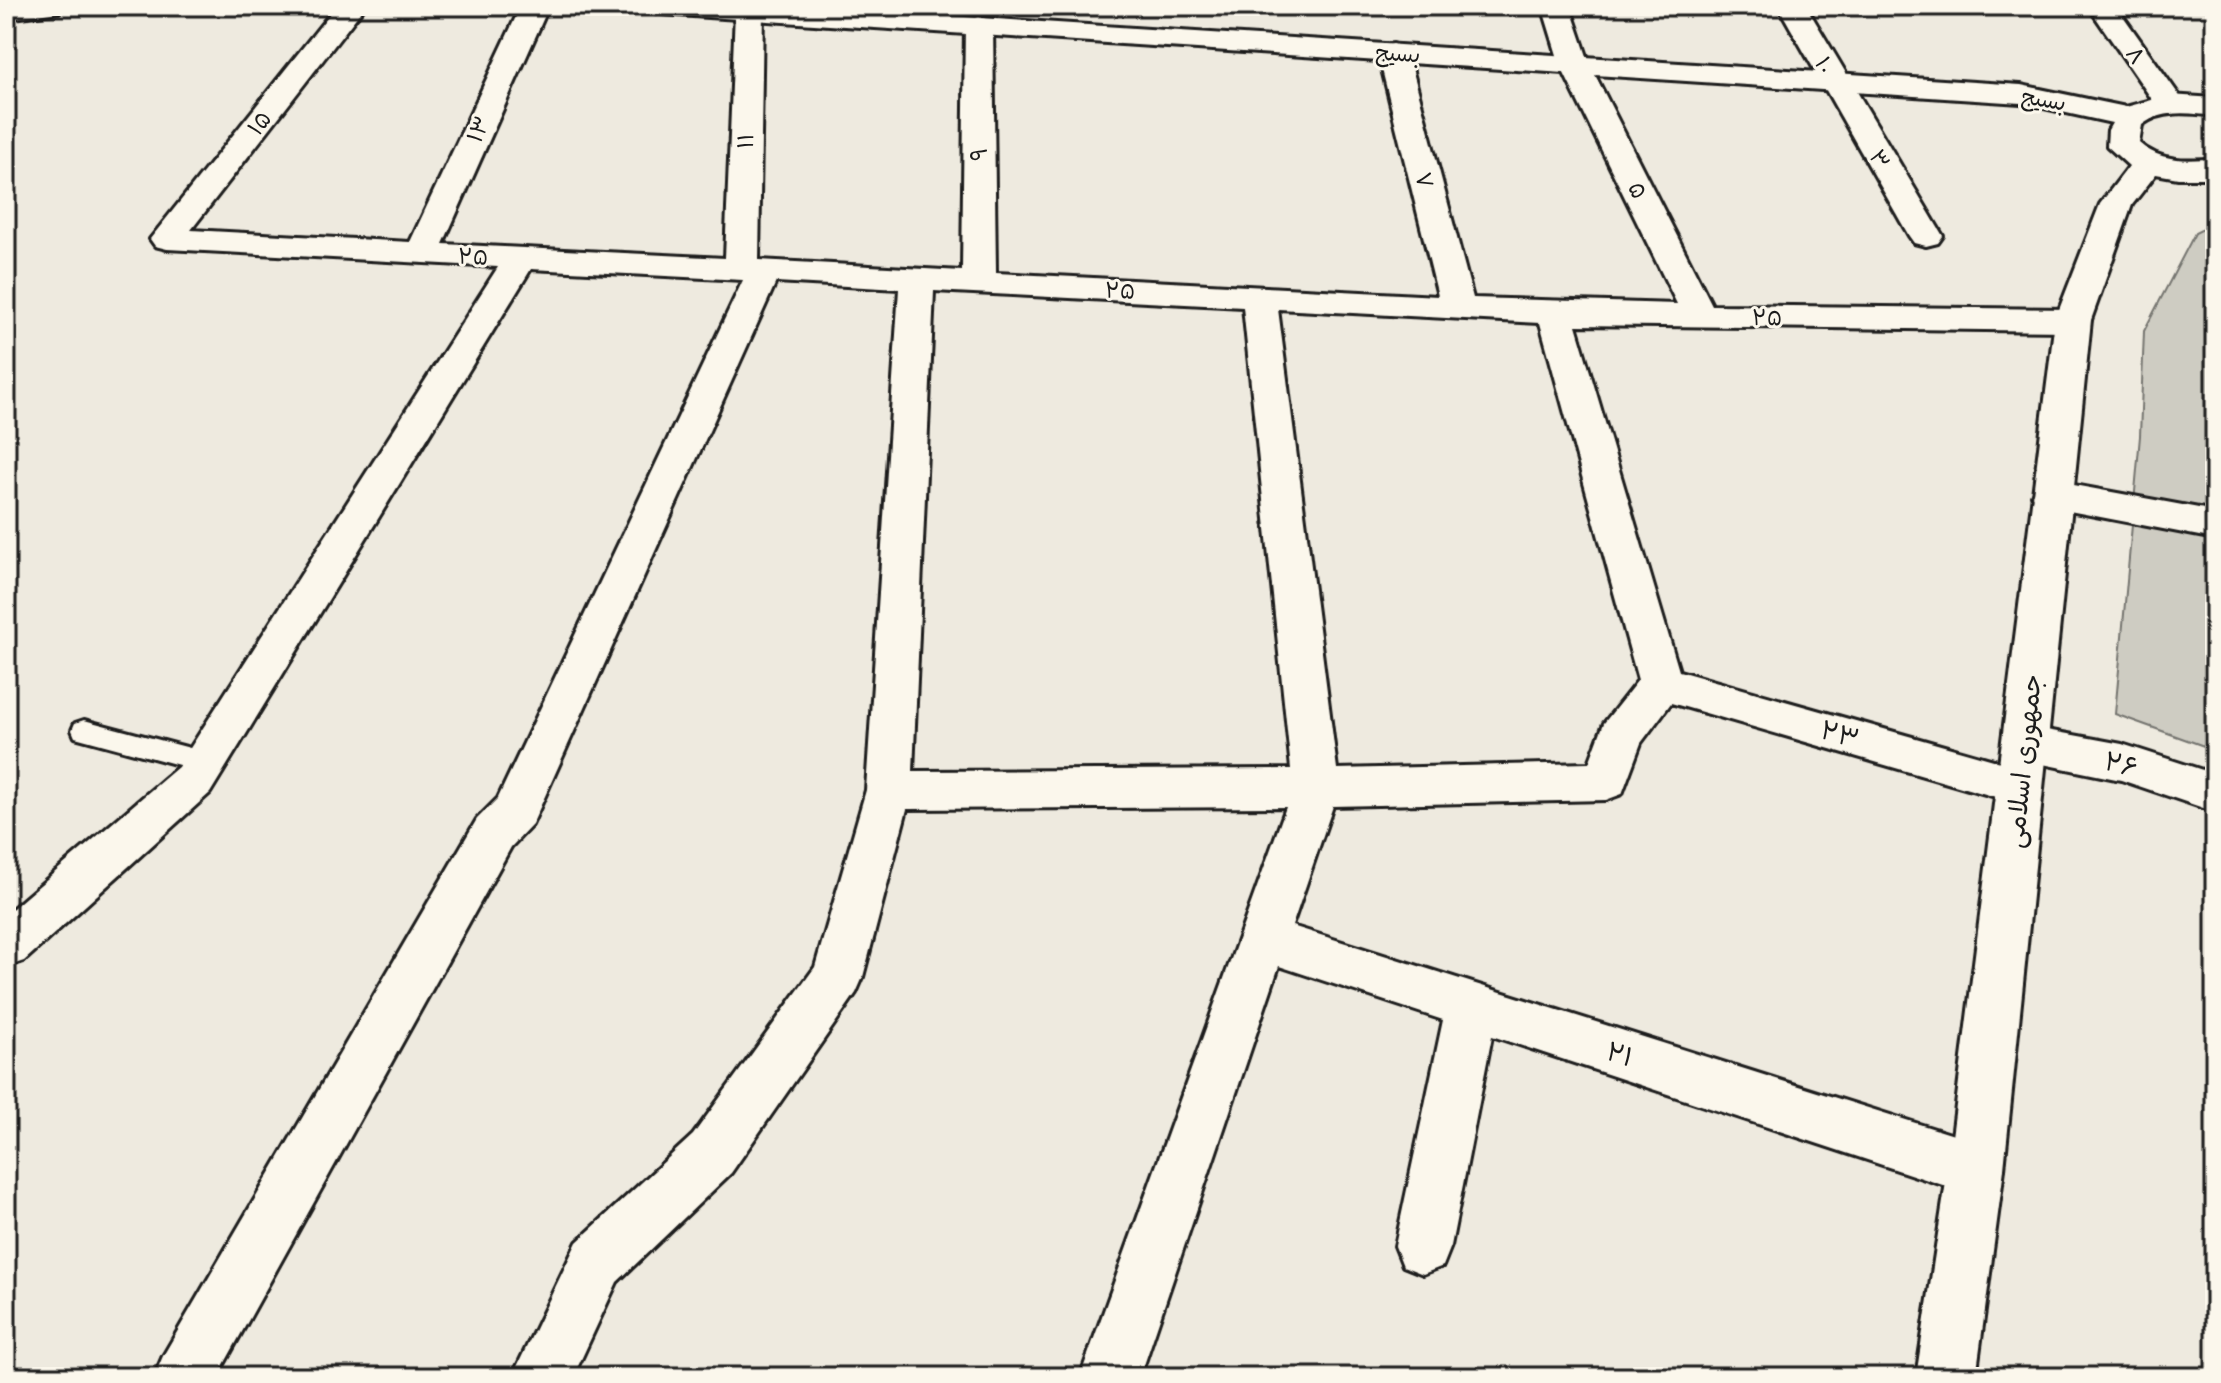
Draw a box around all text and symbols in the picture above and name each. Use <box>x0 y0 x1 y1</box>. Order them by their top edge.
street label: بسیج <box>1375 36 1421 71</box>
street label: ۸ <box>2120 40 2153 69</box>
street label: ۱۰ <box>1809 51 1842 78</box>
street label: بسیج <box>2019 80 2069 119</box>
street label: ۱۵ <box>240 105 277 141</box>
street label: ۱۳ <box>459 111 496 147</box>
street label: ۱۱ <box>730 133 759 149</box>
street label: ۳ <box>1863 144 1898 174</box>
street label: ۹ <box>964 147 993 161</box>
street label: ۷ <box>1410 169 1441 191</box>
street label: ۵ <box>1622 177 1655 203</box>
street label: ۲۵ <box>457 240 489 271</box>
street label: ۲۵ <box>1104 274 1136 305</box>
street label: ۲۵ <box>1752 302 1782 331</box>
street label: جمهوری اسلامی <box>1996 672 2049 850</box>
street label: ۲۳ <box>1817 711 1864 755</box>
street label: ۲۶ <box>2101 743 2142 784</box>
street label: ۲۱ <box>1602 1033 1638 1073</box>

